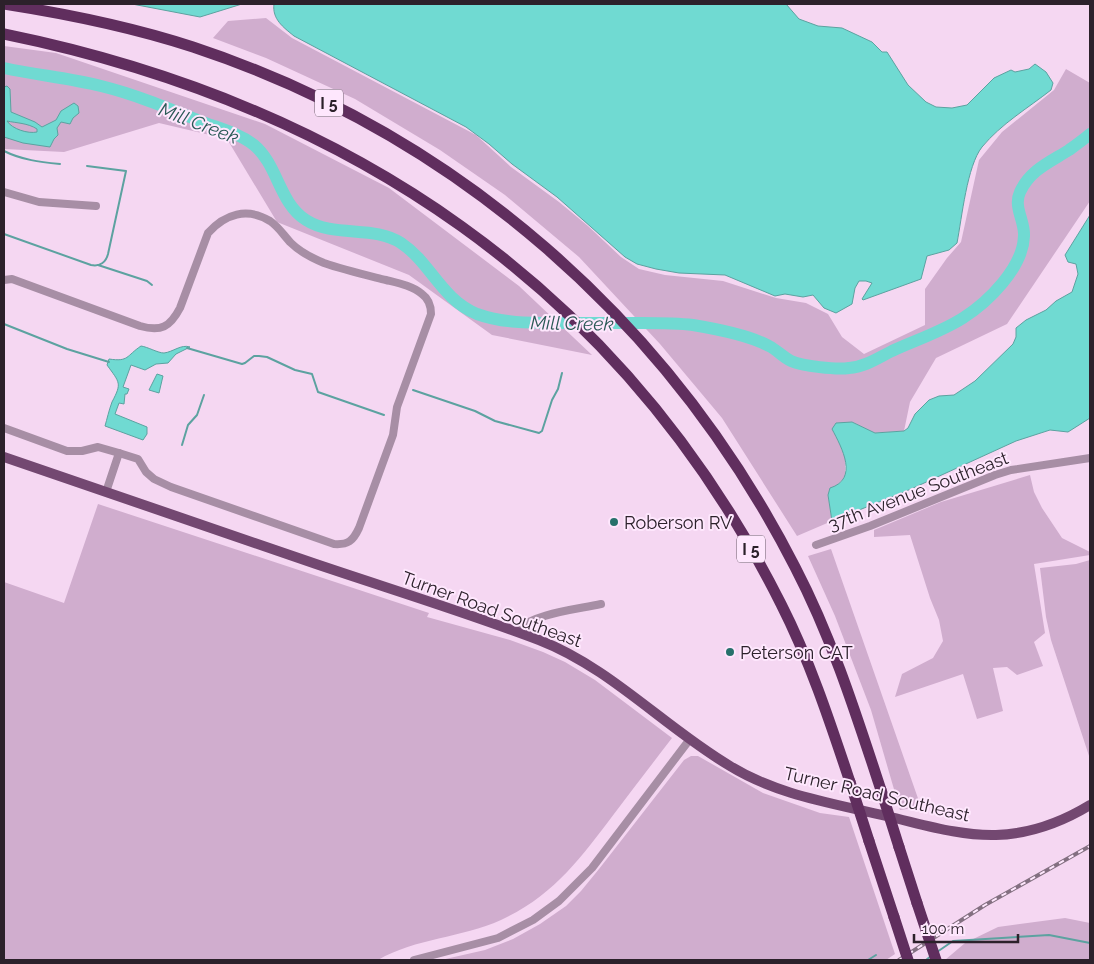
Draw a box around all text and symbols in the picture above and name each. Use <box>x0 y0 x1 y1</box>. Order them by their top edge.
road number: I 5 <box>315 90 343 116</box>
water label: Mill Creek <box>156 98 242 148</box>
water label: Mill Creek <box>530 311 614 335</box>
street label: 37th Avenue Southeast <box>825 447 1011 535</box>
place label: Roberson RV <box>624 512 732 533</box>
marker: Roberson RV <box>608 516 620 528</box>
road number: I 5 <box>737 536 765 562</box>
street label: Turner Road Southeast <box>399 567 585 651</box>
place label: Peterson CAT <box>740 642 853 663</box>
marker: Peterson CAT <box>724 646 736 658</box>
street label: Turner Road Southeast <box>782 762 972 826</box>
scale bar <box>914 912 1018 944</box>
text: 100 m <box>922 920 964 938</box>

